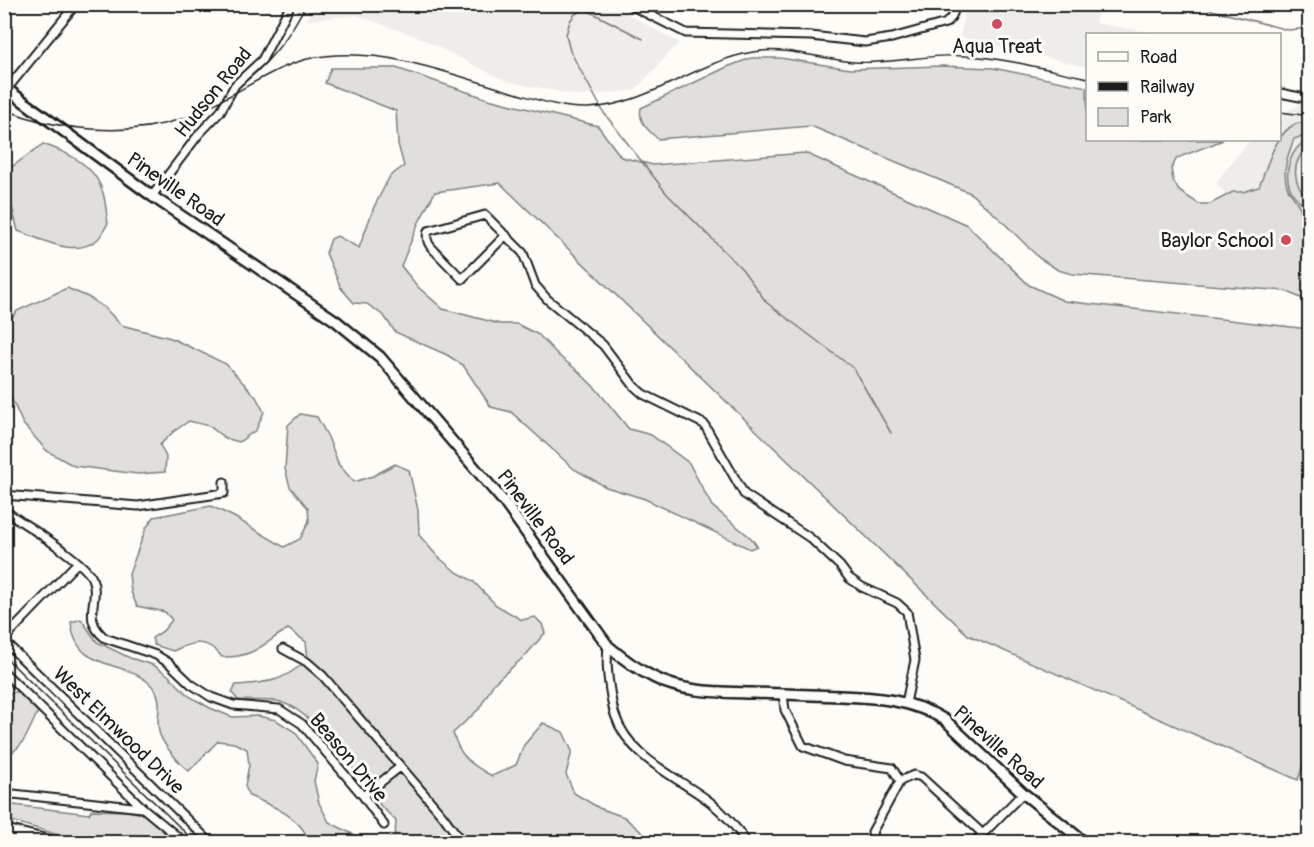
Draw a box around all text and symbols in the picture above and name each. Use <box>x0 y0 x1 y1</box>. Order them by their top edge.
marker: Aqua Treat <box>990 17 1004 31</box>
legend <box>1086 33 1281 141</box>
place label: Aqua Treat <box>952 34 1043 59</box>
street label: Hudson Road <box>169 42 257 143</box>
text: Road <box>1140 46 1177 69</box>
text: Railway <box>1140 76 1195 99</box>
text: Park <box>1140 106 1172 129</box>
street label: Pineville Road <box>122 147 229 232</box>
place label: Baylor School <box>1160 228 1274 253</box>
marker: Baylor School <box>1279 233 1293 247</box>
street label: Pineville Road <box>492 465 580 570</box>
street label: West Elmwood Drive <box>48 661 190 800</box>
street label: Pineville Road <box>948 700 1049 795</box>
street label: Beason Drive <box>304 708 393 807</box>

